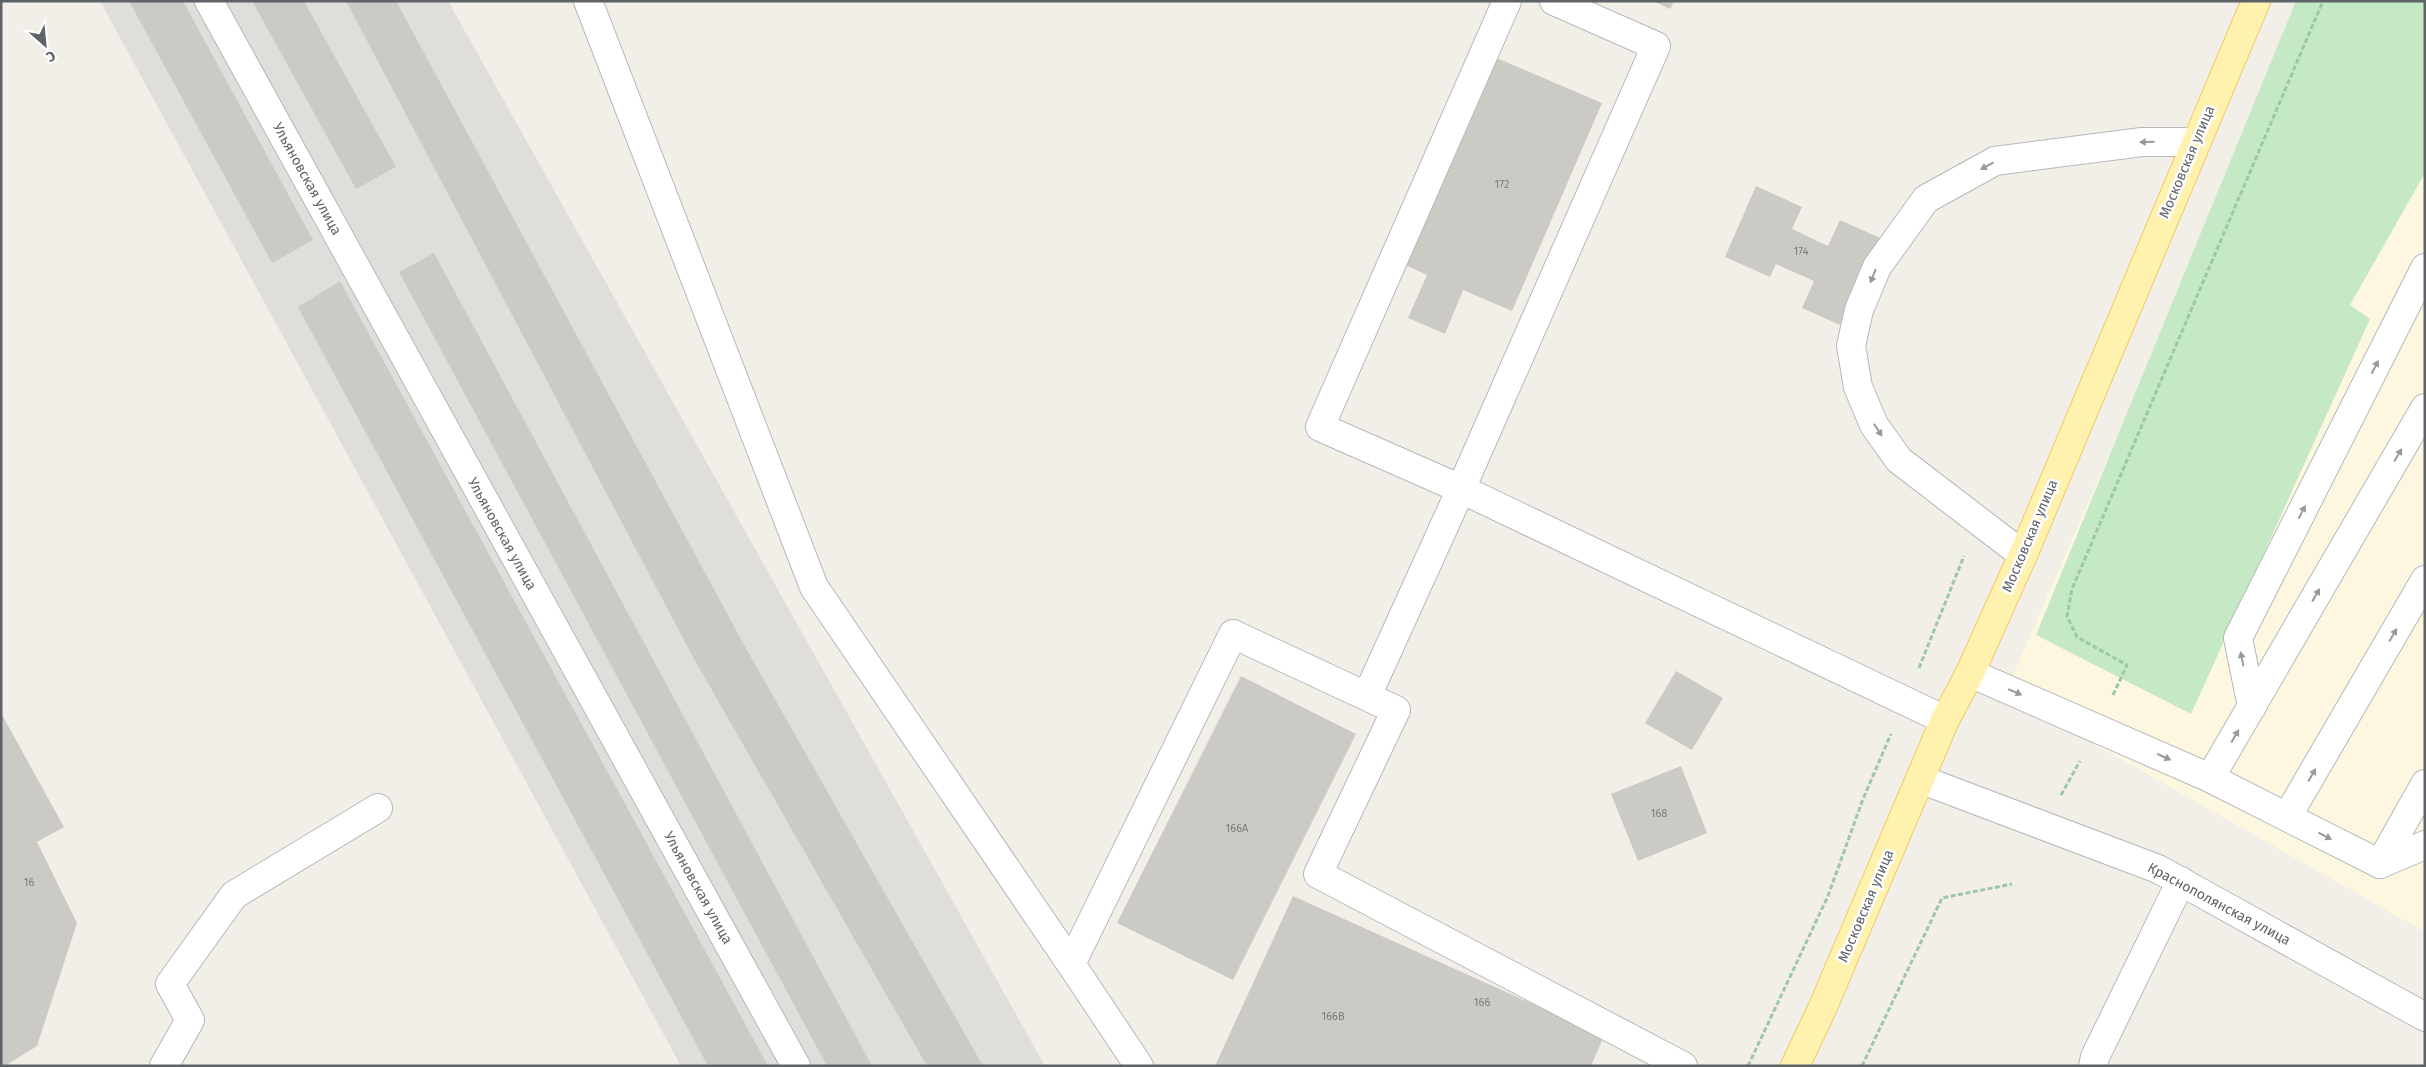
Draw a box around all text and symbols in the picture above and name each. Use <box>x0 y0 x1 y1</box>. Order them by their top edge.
north arrow <box>20 20 70 70</box>
text: С <box>43 47 58 66</box>
street label: Московская улица <box>2156 103 2218 221</box>
street label: Ульяновская улица <box>269 120 345 238</box>
one-way arrow <box>2138 138 2154 146</box>
one-way arrow <box>1980 161 1993 170</box>
house number: 172 <box>1495 178 1509 191</box>
house number: 174 <box>1793 245 1809 258</box>
one-way arrow <box>1869 269 1877 284</box>
one-way arrow <box>2371 360 2379 374</box>
one-way arrow <box>1873 423 1883 436</box>
one-way arrow <box>2393 448 2402 461</box>
street label: Ульяновская улица <box>464 475 540 593</box>
street label: Московская улица <box>1999 477 2061 595</box>
one-way arrow <box>2298 505 2306 519</box>
one-way arrow <box>2312 589 2321 602</box>
one-way arrow <box>2389 628 2398 641</box>
one-way arrow <box>2238 651 2246 667</box>
one-way arrow <box>2008 688 2022 696</box>
one-way arrow <box>2231 729 2239 743</box>
one-way arrow <box>2157 753 2171 761</box>
one-way arrow <box>2307 769 2316 782</box>
house number: 168 <box>1651 807 1667 820</box>
house number: 166А <box>1226 822 1249 835</box>
street label: Ульяновская улица <box>660 829 736 947</box>
one-way arrow <box>2318 833 2332 841</box>
street label: Московская улица <box>1835 847 1897 965</box>
street label: Краснополянская улица <box>2145 859 2293 949</box>
house number: 16 <box>24 876 34 889</box>
house number: 166 <box>1474 996 1490 1009</box>
house number: 166В <box>1321 1010 1345 1023</box>

